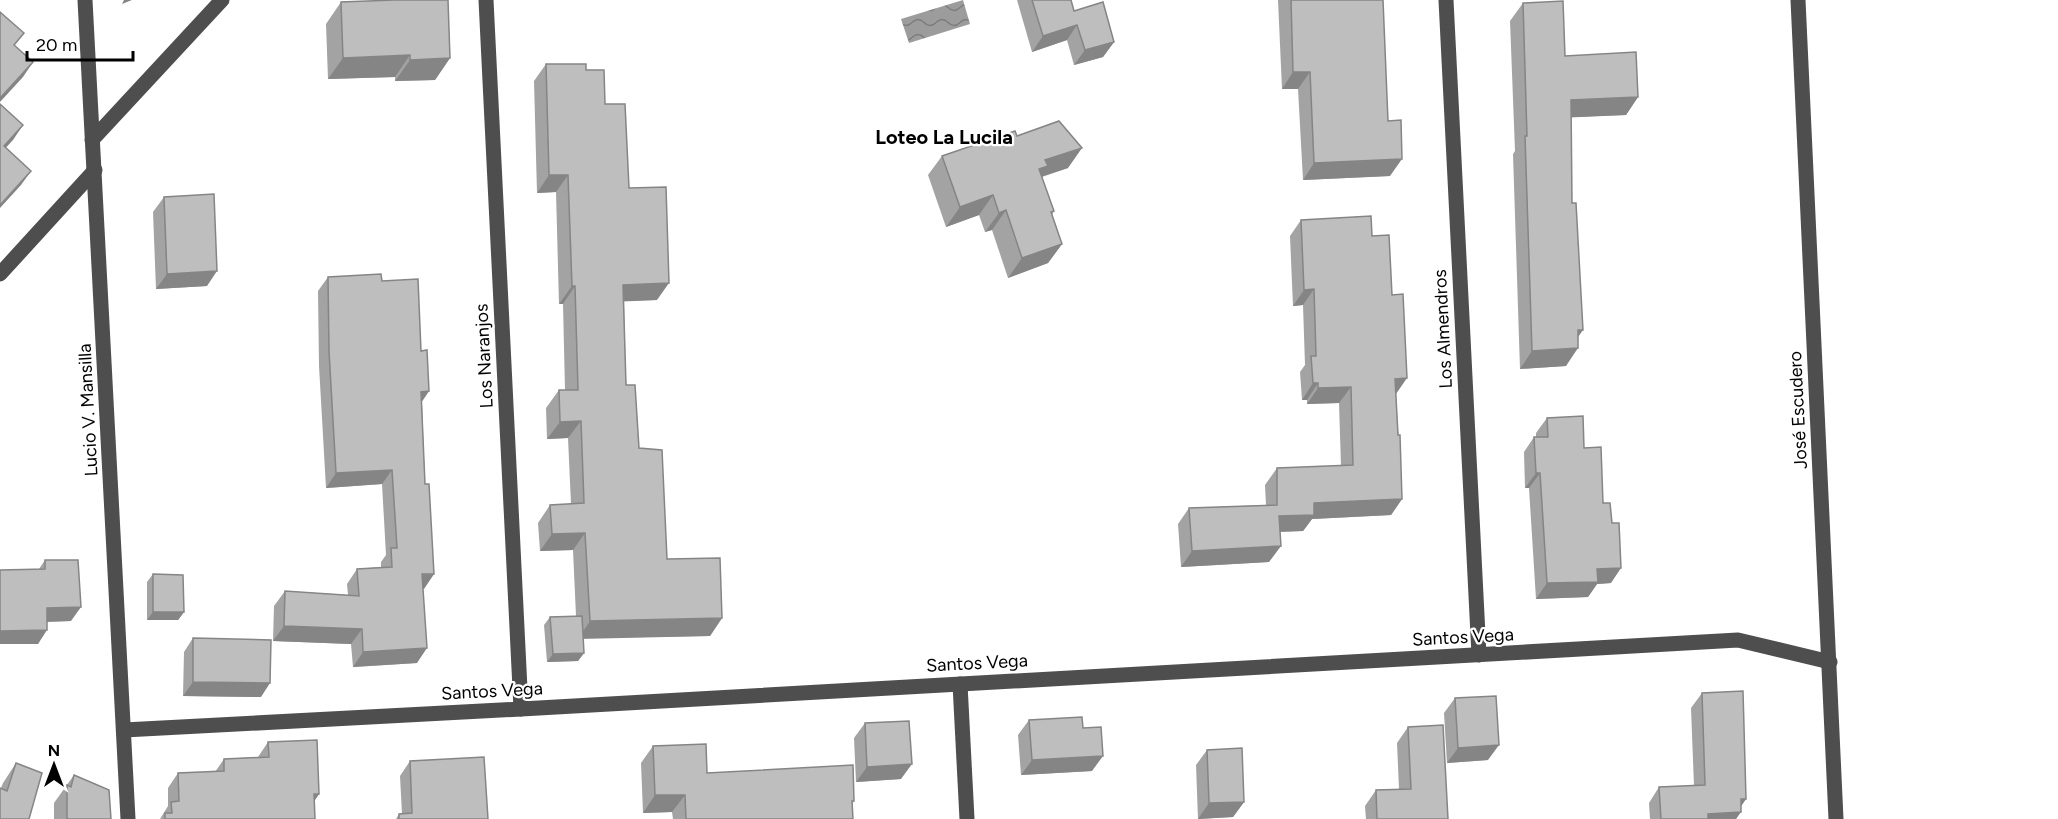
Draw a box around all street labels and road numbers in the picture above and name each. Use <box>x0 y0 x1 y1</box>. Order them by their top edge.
street label: Los Almendros <box>1429 269 1457 389</box>
street label: Los Naranjos <box>470 303 498 409</box>
street label: Lucio V. Mansilla <box>74 343 102 477</box>
street label: José Escudero <box>1784 350 1812 470</box>
street label: Santos Vega <box>1412 623 1514 651</box>
street label: Santos Vega <box>926 649 1028 677</box>
street label: Santos Vega <box>441 677 543 705</box>

